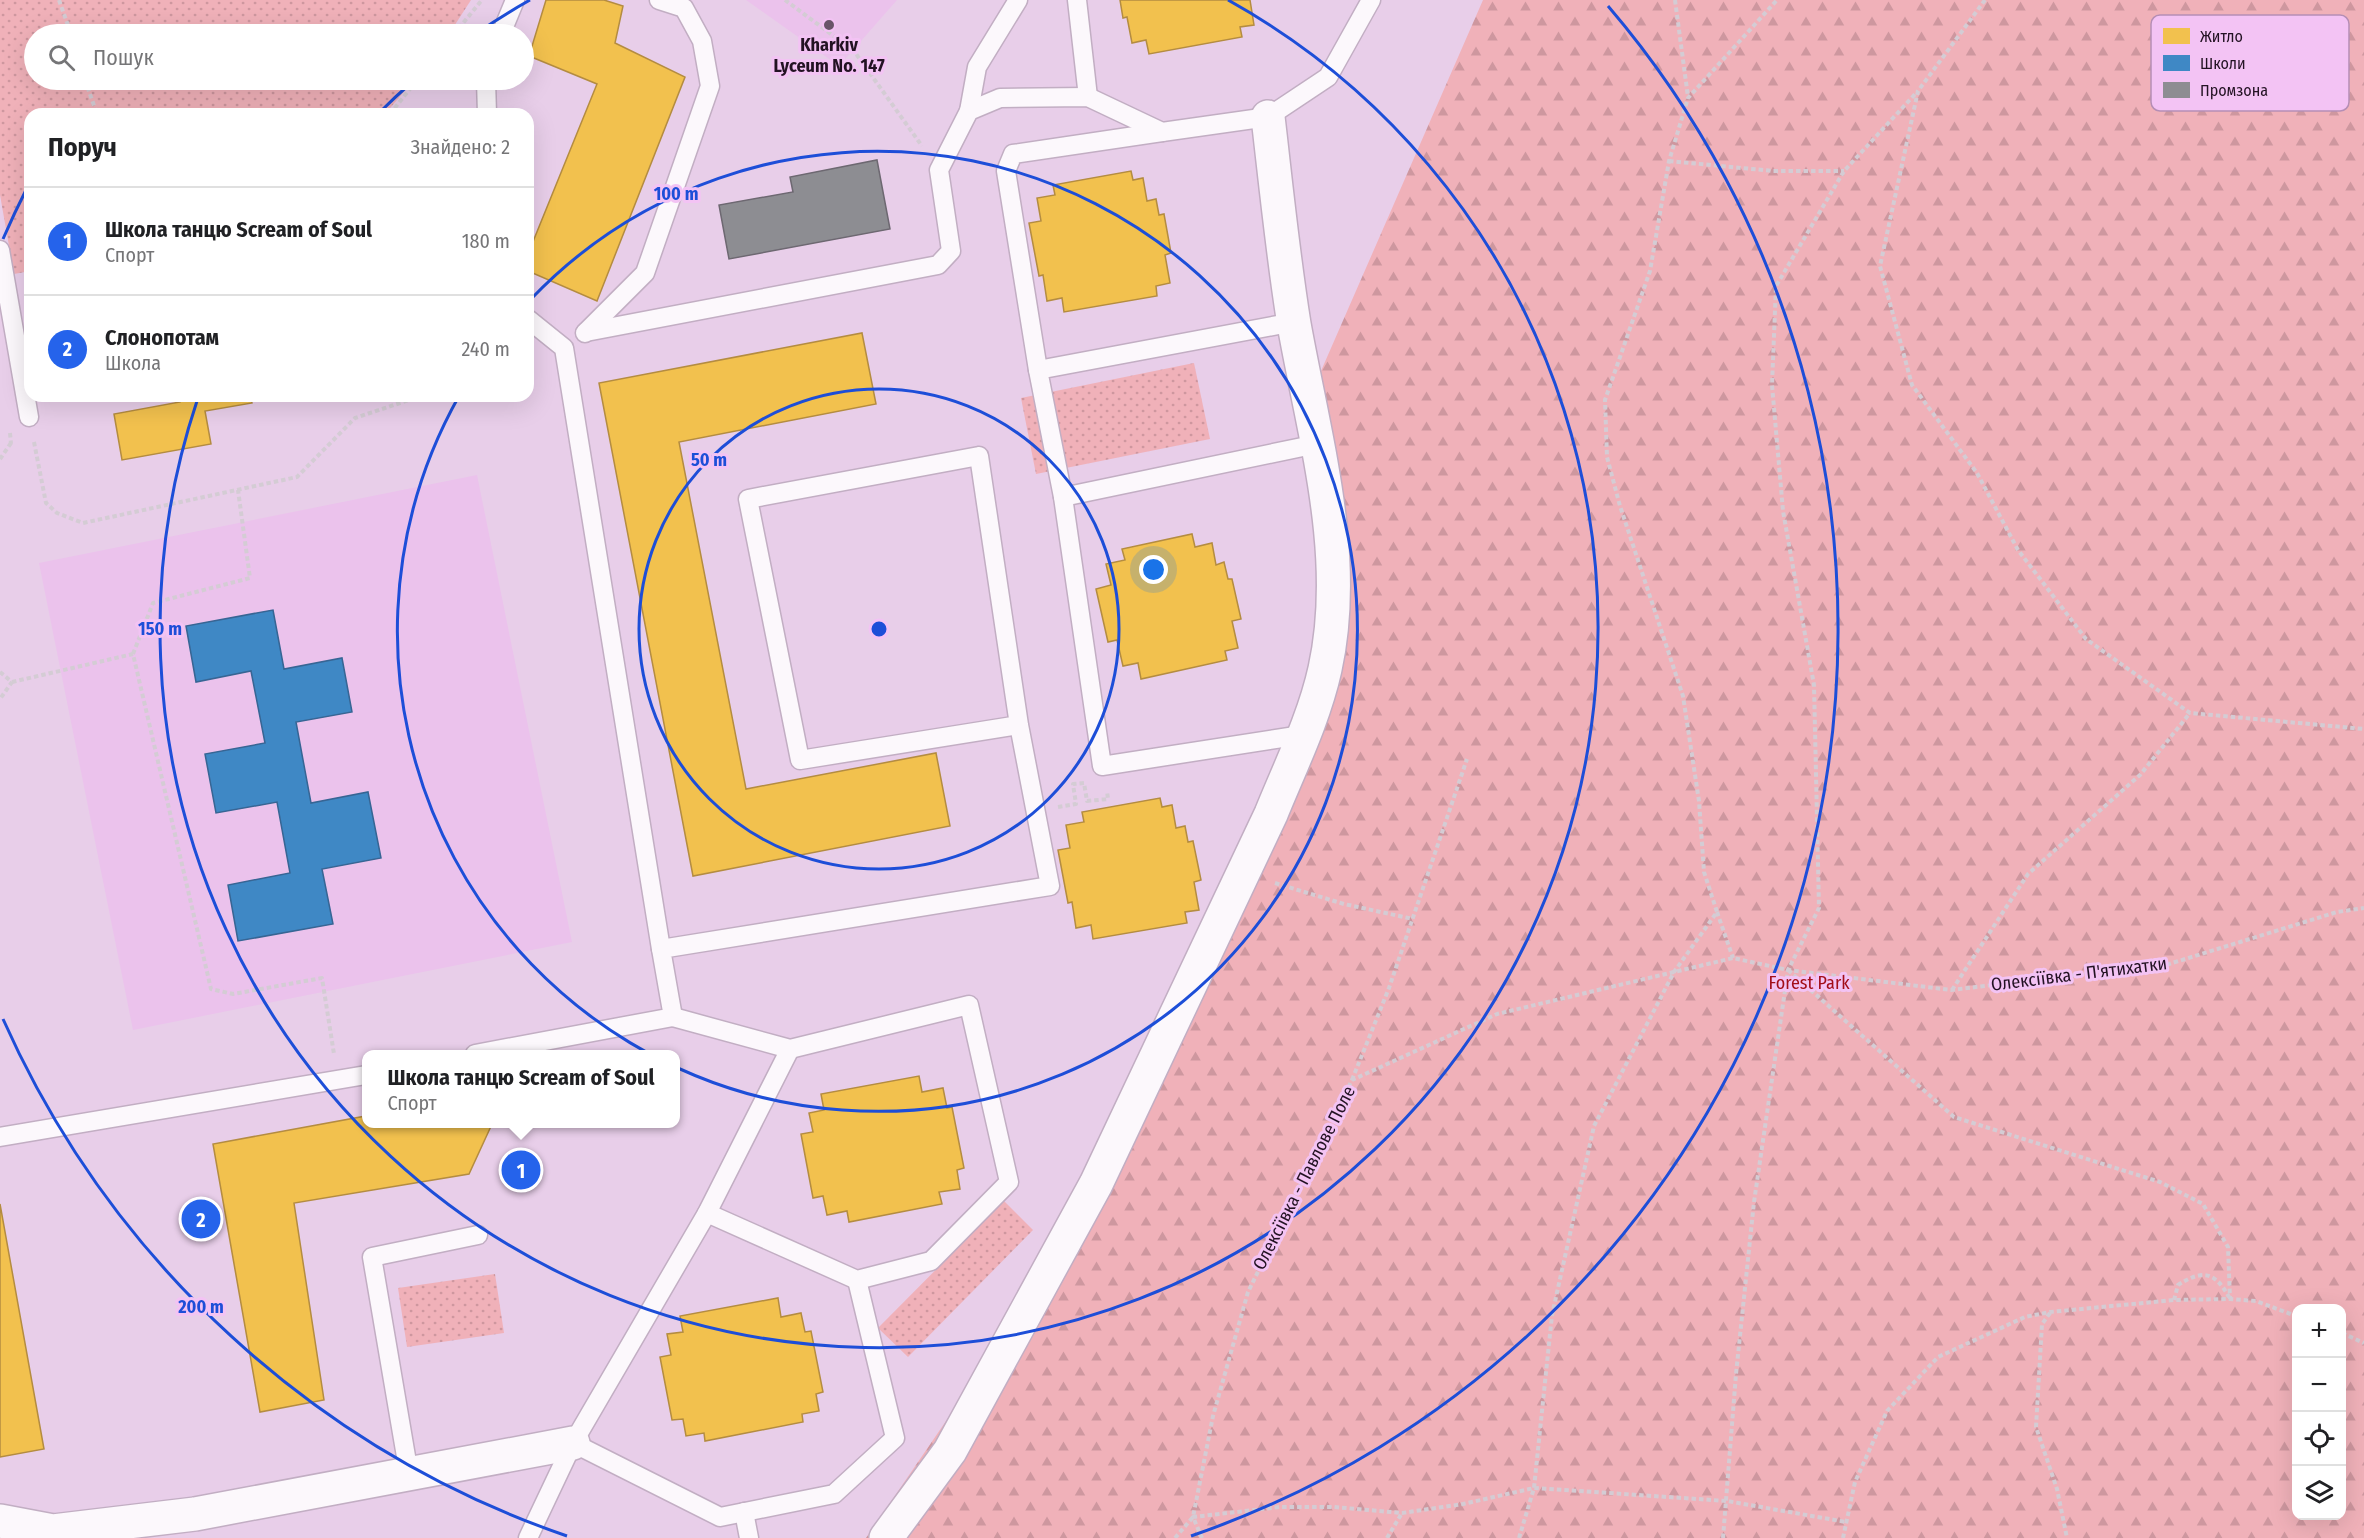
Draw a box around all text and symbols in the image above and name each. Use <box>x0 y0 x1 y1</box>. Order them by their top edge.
legend <box>2151 15 2349 111</box>
marker: Kharkiv Lyceum No. 147 <box>822 18 836 32</box>
search box <box>24 24 534 90</box>
text: Житло <box>2200 27 2243 46</box>
place label: Kharkiv Lyceum No. 147 <box>773 34 885 77</box>
icon: search <box>45 41 78 74</box>
text: Пошук <box>93 44 154 71</box>
text: Школи <box>2200 54 2246 73</box>
text: Промзона <box>2200 81 2268 100</box>
text: Поруч <box>48 132 117 163</box>
text: Знайдено: 2 <box>410 135 510 159</box>
text: 100 m <box>654 183 698 205</box>
text: Школа танцю Scream of Soul <box>105 216 372 243</box>
text: 1 <box>63 229 72 253</box>
text: 180 m <box>462 229 510 253</box>
text: Спорт <box>105 243 154 267</box>
text: Слонопотам <box>105 324 219 351</box>
text: 2 <box>63 337 72 361</box>
text: 240 m <box>461 337 510 361</box>
text: Школа <box>105 351 161 375</box>
text: 50 m <box>691 449 727 471</box>
your location <box>1139 555 1168 584</box>
text: 150 m <box>138 618 182 640</box>
centre of rings <box>869 619 889 639</box>
street label: Олексіївка - П'ятихатки <box>1990 952 2168 996</box>
park label: Forest Park <box>1768 972 1850 994</box>
popup <box>362 1050 680 1128</box>
text: Школа танцю Scream of Soul <box>387 1064 655 1091</box>
street label: Олексіївка - Павлове Поле <box>1248 1082 1360 1274</box>
text: Спорт <box>387 1091 437 1115</box>
pin: 1 <box>502 1148 540 1192</box>
pin: 2 <box>182 1196 220 1242</box>
text: 200 m <box>177 1296 224 1318</box>
map controls <box>2292 1304 2346 1520</box>
button: + <box>2292 1304 2346 1358</box>
button: − <box>2292 1358 2346 1412</box>
button: locate <box>2292 1412 2346 1466</box>
button: layers <box>2292 1466 2346 1520</box>

